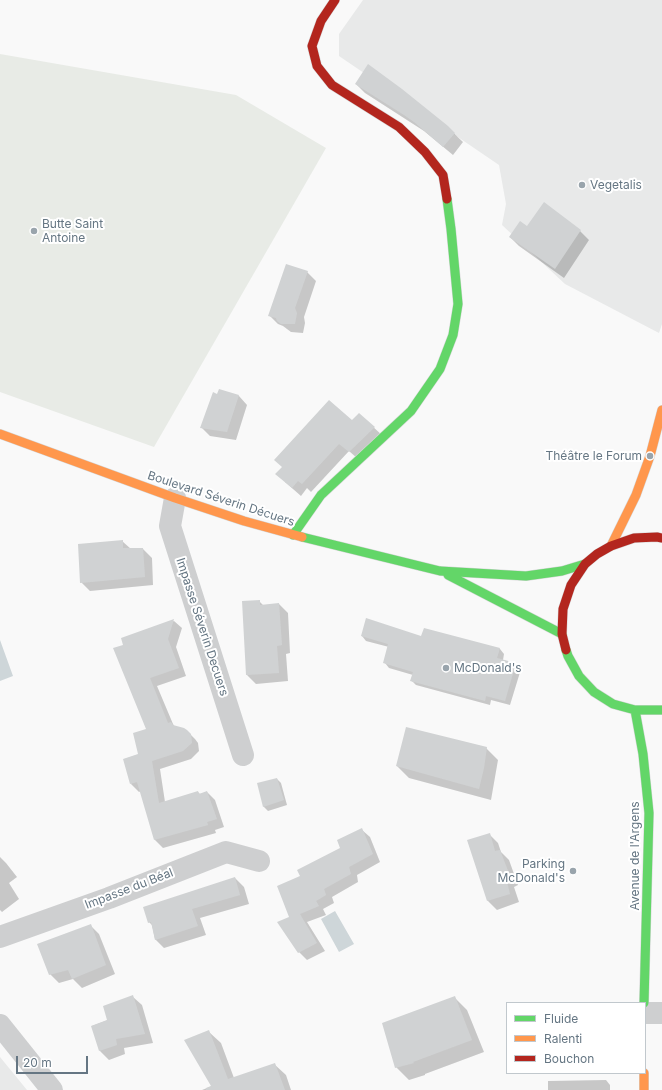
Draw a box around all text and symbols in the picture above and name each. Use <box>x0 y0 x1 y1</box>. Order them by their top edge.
place label: Vegetalis <box>590 178 642 192</box>
marker: Vegetalis <box>577 180 587 190</box>
place label: Butte Saint Antoine <box>42 217 103 245</box>
marker: Butte Saint Antoine <box>29 226 39 236</box>
place label: Théâtre le Forum <box>545 449 642 463</box>
marker: Théâtre le Forum <box>645 451 655 461</box>
street label: Boulevard Séverin Décuers <box>146 468 296 530</box>
street label: Impasse Séverin Decuers <box>173 556 231 698</box>
place label: McDonald's <box>454 661 522 675</box>
marker: McDonald's <box>441 663 451 673</box>
street label: Avenue de l'Argens <box>628 801 642 911</box>
place label: Parking McDonald's <box>497 857 565 885</box>
street label: Impasse du Béal <box>83 866 175 912</box>
marker: Parking McDonald's <box>568 866 578 876</box>
legend <box>506 1002 646 1074</box>
text: Fluide <box>544 1011 578 1026</box>
text: Ralenti <box>544 1031 582 1046</box>
scale bar <box>18 1048 90 1074</box>
text: Bouchon <box>544 1051 594 1066</box>
text: 20 m <box>23 1055 52 1070</box>

